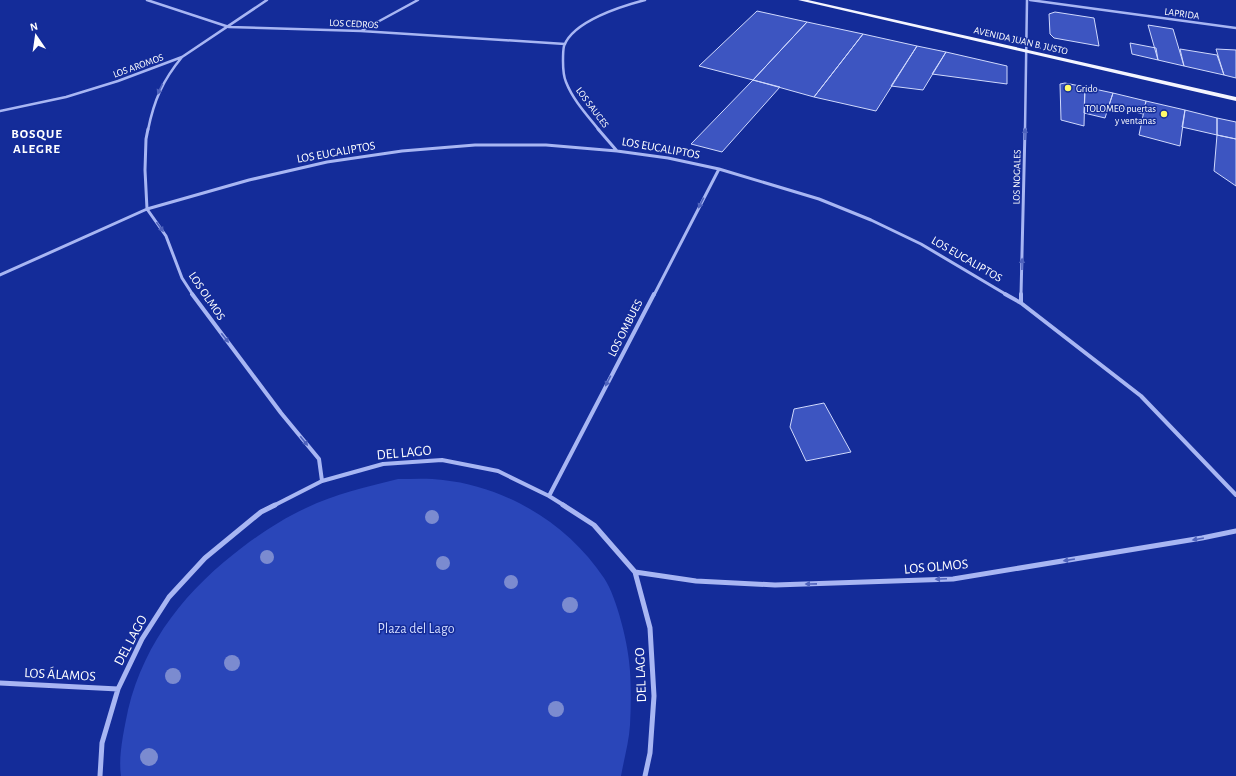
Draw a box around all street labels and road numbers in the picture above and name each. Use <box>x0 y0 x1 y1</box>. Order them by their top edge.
street label: LAPRIDA <box>1164 7 1200 21</box>
street label: LOS CEDROS <box>329 18 379 30</box>
street label: AVENIDA JUAN B. JUSTO <box>973 25 1069 57</box>
street label: LOS AROMOS <box>112 52 165 80</box>
street label: LOS SAUCES <box>574 85 611 130</box>
street label: LOS EUCALIPTOS <box>621 135 701 161</box>
street label: LOS EUCALIPTOS <box>296 139 376 165</box>
street label: LOS NOGALES <box>1012 149 1022 205</box>
street label: LOS EUCALIPTOS <box>930 234 1005 284</box>
street label: LOS OLMOS <box>187 270 228 323</box>
street label: LOS OMBUES <box>606 297 645 358</box>
street label: DEL LAGO <box>376 444 432 462</box>
street label: LOS OLMOS <box>903 557 969 577</box>
street label: DEL LAGO <box>112 613 150 668</box>
street label: DEL LAGO <box>633 647 649 703</box>
street label: LOS ÁLAMOS <box>24 663 96 684</box>

